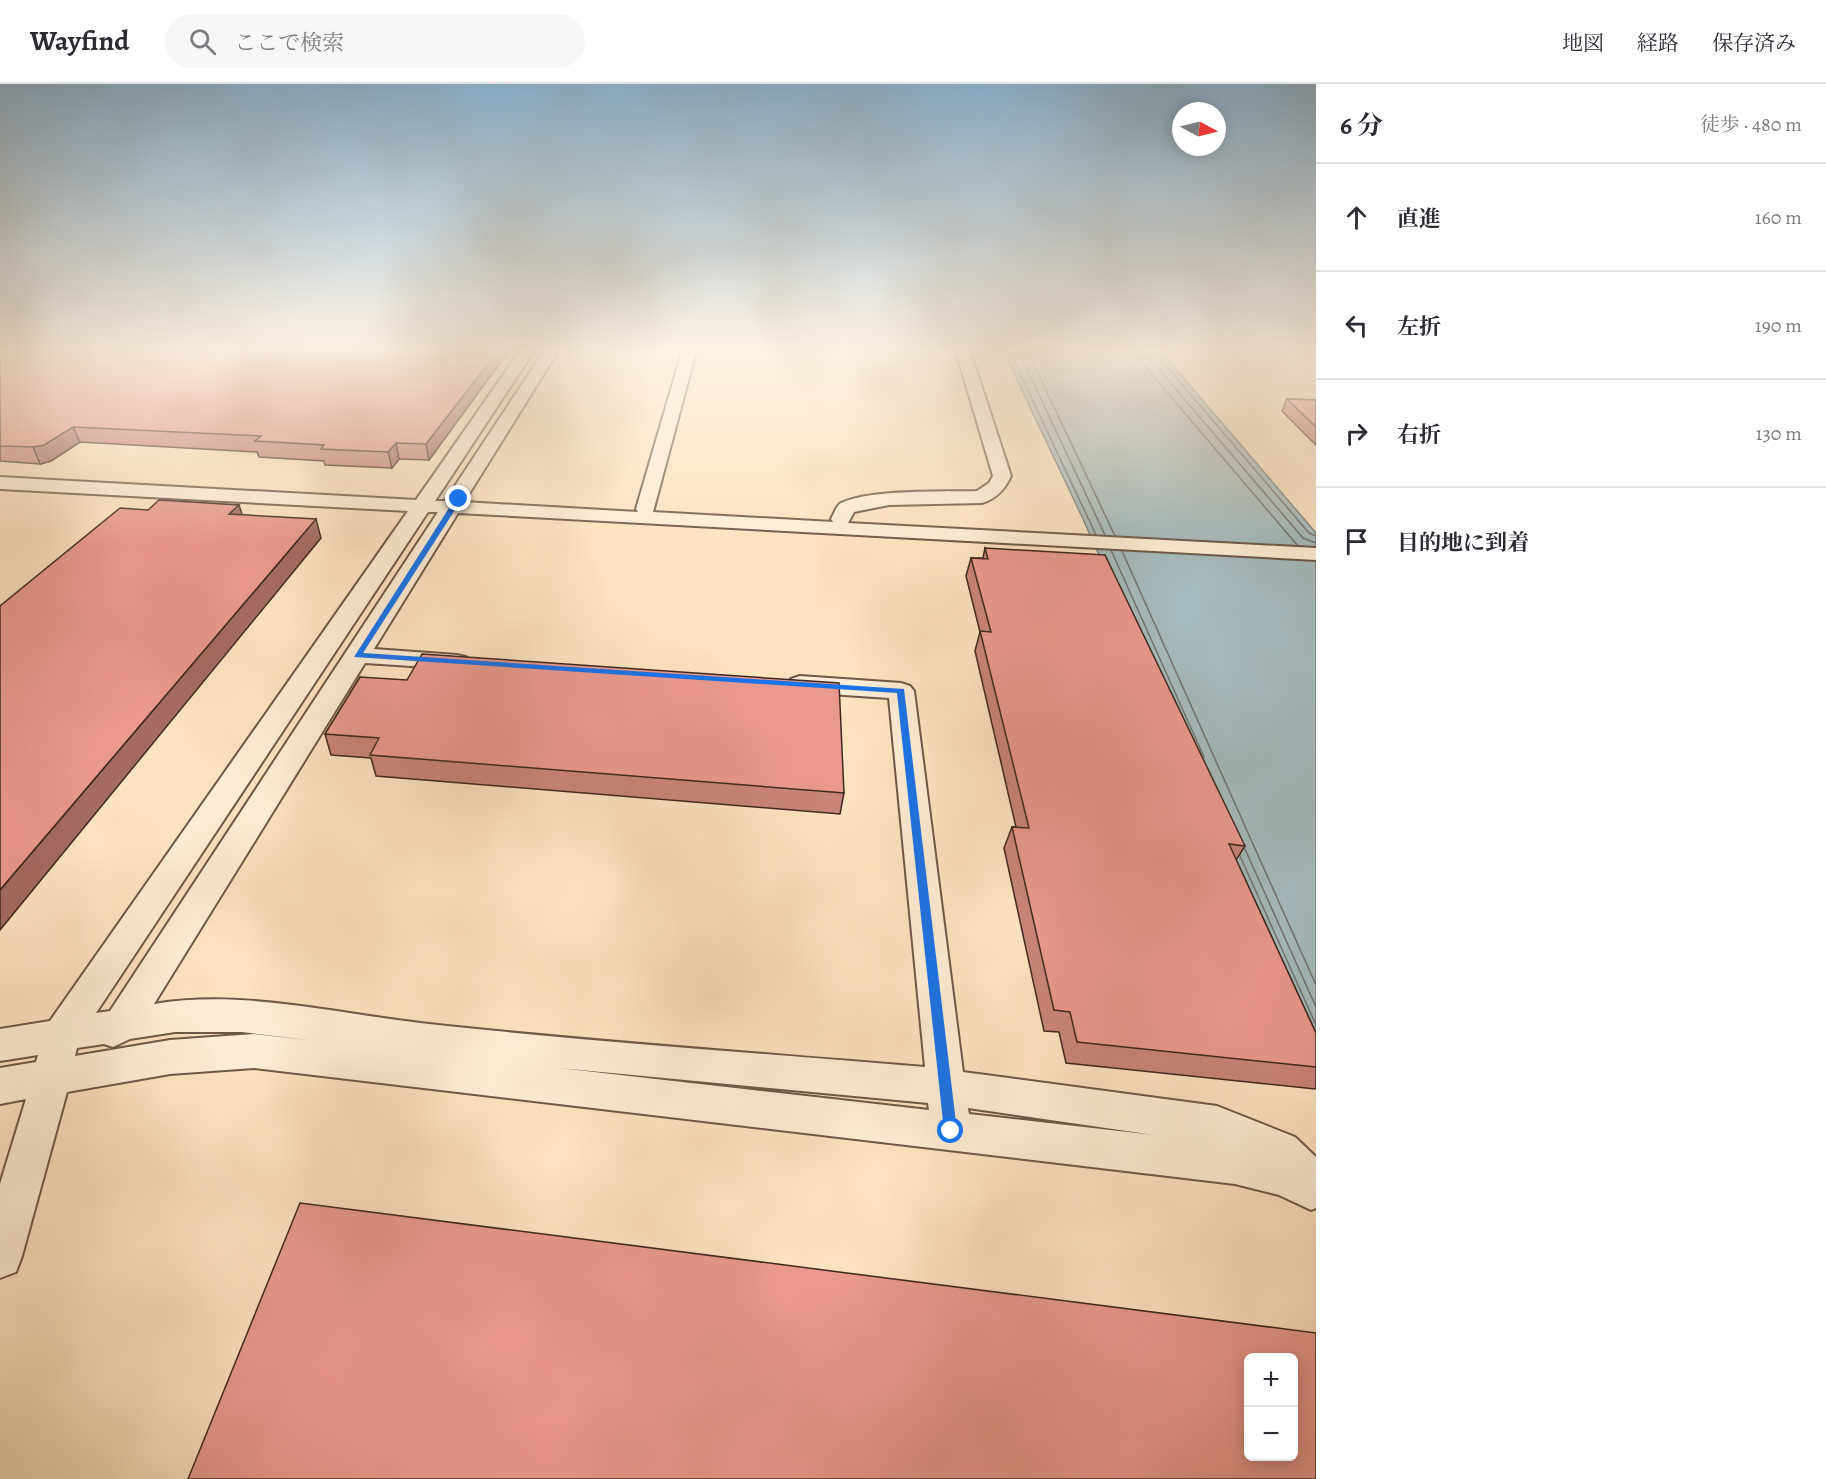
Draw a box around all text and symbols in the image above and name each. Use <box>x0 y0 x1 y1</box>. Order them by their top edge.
search box <box>165 14 585 68</box>
text: Wayfind <box>30 22 129 60</box>
icon: search <box>186 25 219 58</box>
text: ここで検索 <box>234 28 344 58</box>
text: 地図 <box>1562 29 1604 57</box>
text: 経路 <box>1637 29 1679 57</box>
text: 保存済み <box>1712 29 1796 57</box>
north arrow <box>1172 102 1226 156</box>
text: 6 分 <box>1340 108 1383 143</box>
text: 徒歩 · 480 m <box>1700 111 1802 138</box>
icon: ahead <box>1340 201 1373 234</box>
text: 直進 <box>1397 204 1441 234</box>
text: 160 m <box>1755 204 1802 231</box>
icon: left <box>1340 309 1373 342</box>
text: 左折 <box>1397 312 1441 342</box>
text: 190 m <box>1755 312 1802 339</box>
icon: right <box>1340 417 1373 450</box>
text: 右折 <box>1397 420 1441 450</box>
text: 130 m <box>1756 420 1802 447</box>
route end <box>445 485 471 511</box>
icon: arrive <box>1340 525 1373 558</box>
text: 目的地に到着 <box>1397 528 1529 558</box>
route start <box>937 1117 963 1143</box>
map controls <box>1244 1353 1298 1461</box>
button: + <box>1244 1353 1298 1407</box>
button: − <box>1244 1407 1298 1461</box>

